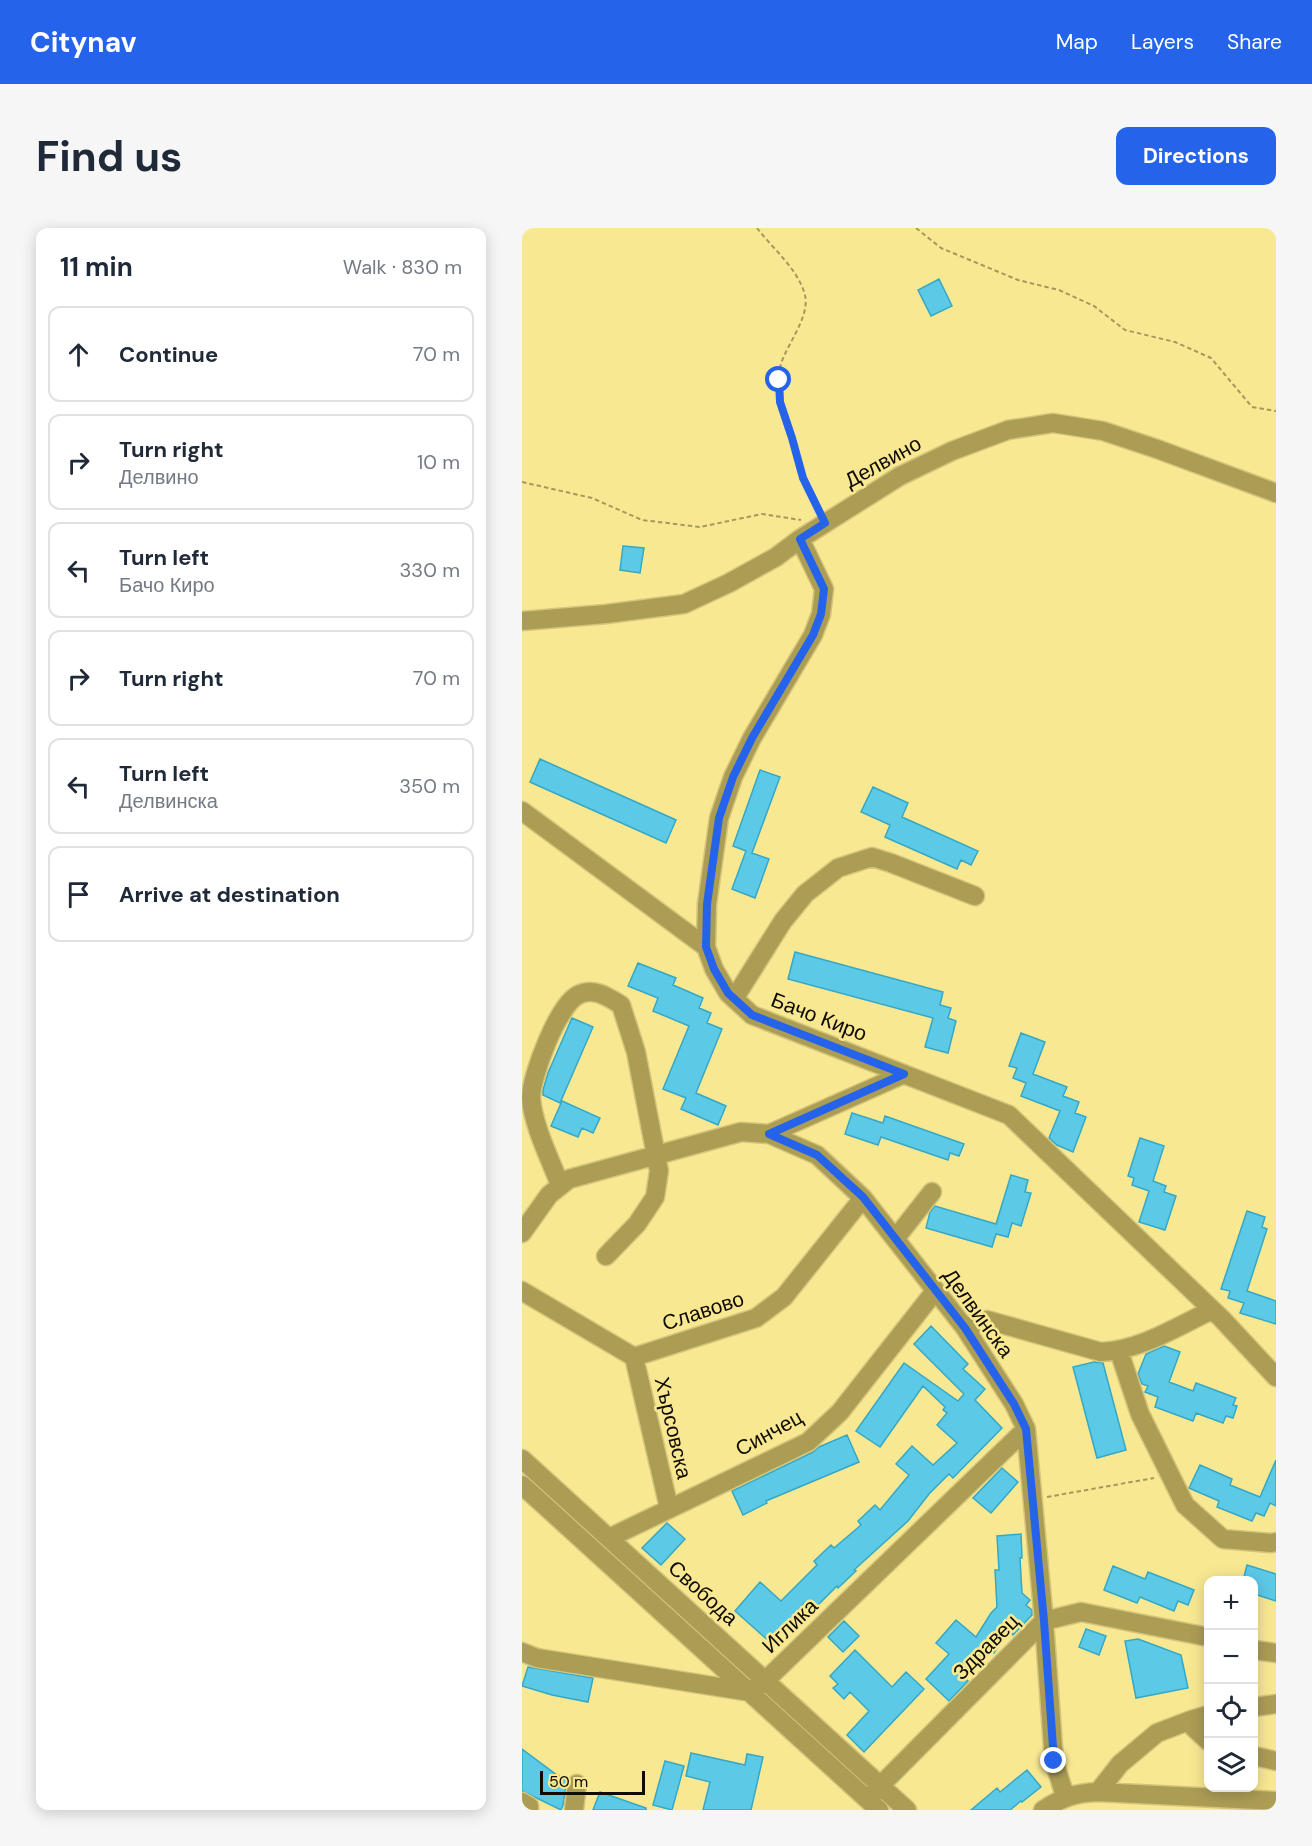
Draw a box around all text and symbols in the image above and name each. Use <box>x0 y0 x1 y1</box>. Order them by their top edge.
text: Citynav <box>30 24 136 61</box>
text: Map <box>1056 28 1098 56</box>
text: Layers <box>1131 28 1194 56</box>
text: Share <box>1227 28 1282 56</box>
button: Directions <box>1116 127 1276 185</box>
text: Find us <box>36 129 182 184</box>
text: 11 min <box>60 250 133 284</box>
text: Walk · 830 m <box>343 254 462 280</box>
icon: ahead <box>62 338 95 371</box>
text: Continue <box>119 340 218 369</box>
text: 70 m <box>413 341 460 367</box>
route start <box>765 366 791 392</box>
street label: Делвино <box>840 429 926 495</box>
text: Turn right <box>119 435 224 464</box>
icon: right <box>62 446 95 479</box>
text: 10 m <box>417 449 460 475</box>
text: Делвино <box>119 464 199 490</box>
text: Turn left <box>119 543 209 572</box>
icon: left <box>62 554 95 587</box>
text: 330 m <box>400 557 460 583</box>
text: Бачо Киро <box>119 572 215 598</box>
icon: right <box>62 662 95 695</box>
text: Turn right <box>119 664 224 693</box>
text: 70 m <box>413 665 460 691</box>
text: Turn left <box>119 759 209 788</box>
icon: left <box>62 770 95 803</box>
text: 350 m <box>399 773 460 799</box>
text: Делвинска <box>119 788 218 814</box>
icon: arrive <box>62 878 95 911</box>
text: Arrive at destination <box>119 880 340 909</box>
street label: Бачо Киро <box>767 986 871 1048</box>
street label: Делвинска <box>936 1263 1020 1363</box>
street label: Славово <box>659 1285 747 1337</box>
street label: Хърсовска <box>648 1374 698 1482</box>
street label: Синчец <box>730 1403 808 1463</box>
street label: Свобода <box>662 1554 744 1632</box>
map controls <box>1204 1576 1258 1792</box>
button: + <box>1204 1576 1258 1630</box>
street label: Иглика <box>756 1592 824 1660</box>
street label: Здравец <box>947 1608 1025 1686</box>
button: − <box>1204 1630 1258 1684</box>
button: locate <box>1204 1684 1258 1738</box>
button: layers <box>1204 1738 1258 1792</box>
route end <box>1040 1747 1066 1773</box>
scale bar <box>540 1768 645 1796</box>
text: 50 m <box>549 1771 588 1792</box>

